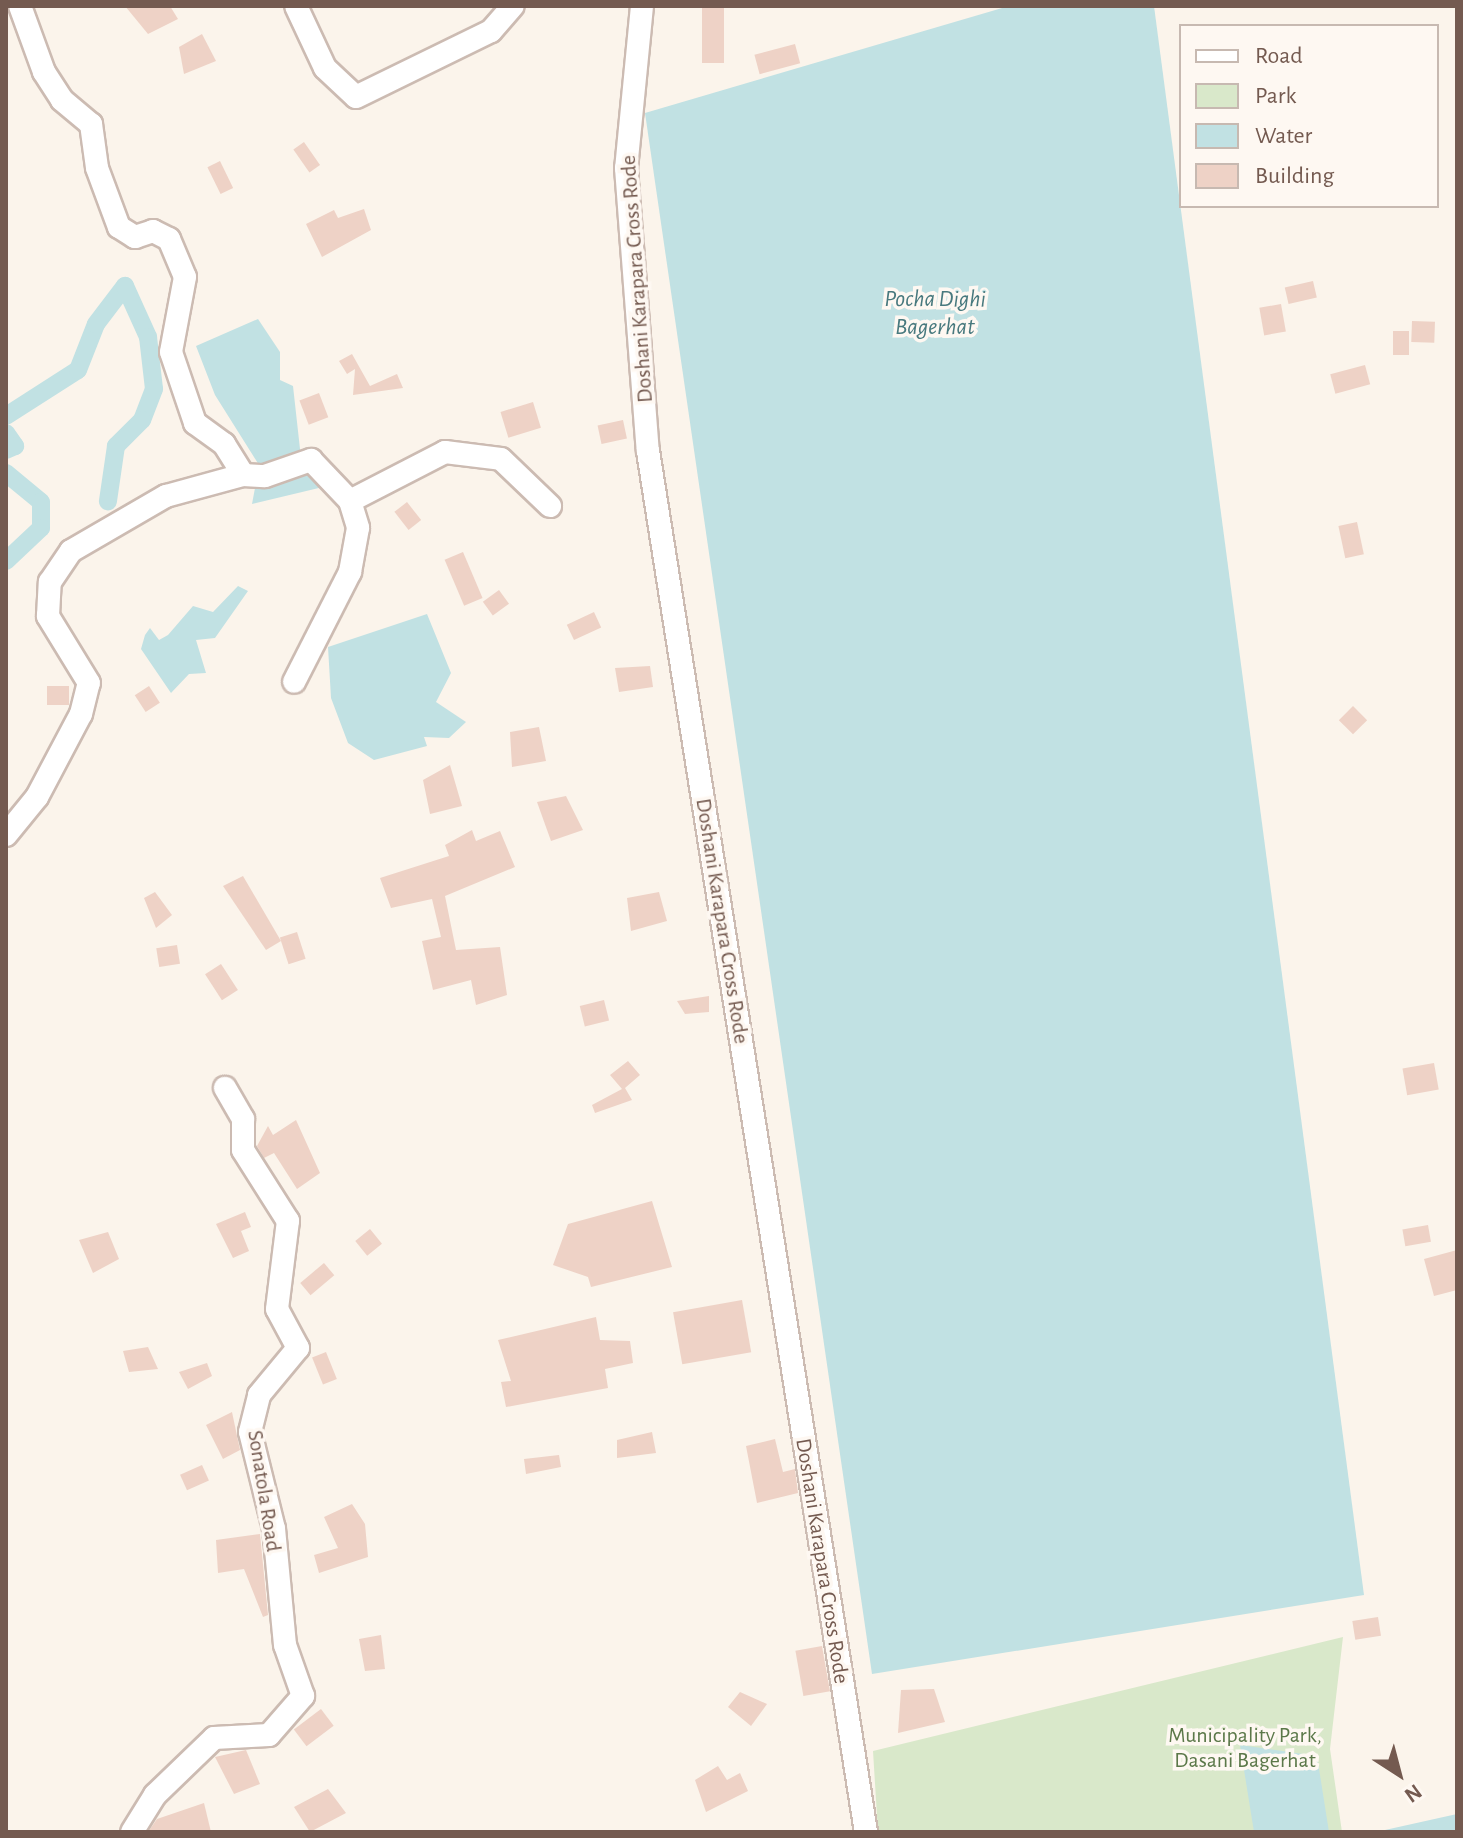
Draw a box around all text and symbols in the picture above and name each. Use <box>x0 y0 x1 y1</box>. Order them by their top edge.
legend <box>1179 24 1439 208</box>
text: Road <box>1255 44 1303 68</box>
text: Park <box>1255 84 1296 108</box>
text: Water <box>1255 124 1312 148</box>
street label: Doshani Karapara Cross Rode <box>615 154 659 404</box>
text: Building <box>1255 164 1334 188</box>
water label: Pocha Dighi Bagerhat <box>884 286 986 342</box>
street label: Doshani Karapara Cross Rode <box>690 796 754 1046</box>
street label: Sonatola Road <box>241 1428 287 1554</box>
street label: Doshani Karapara Cross Rode <box>790 1436 854 1686</box>
park label: Municipality Park, Dasani Bagerhat <box>1168 1722 1322 1774</box>
north arrow <box>1359 1734 1439 1814</box>
text: N <box>1400 1780 1426 1807</box>

